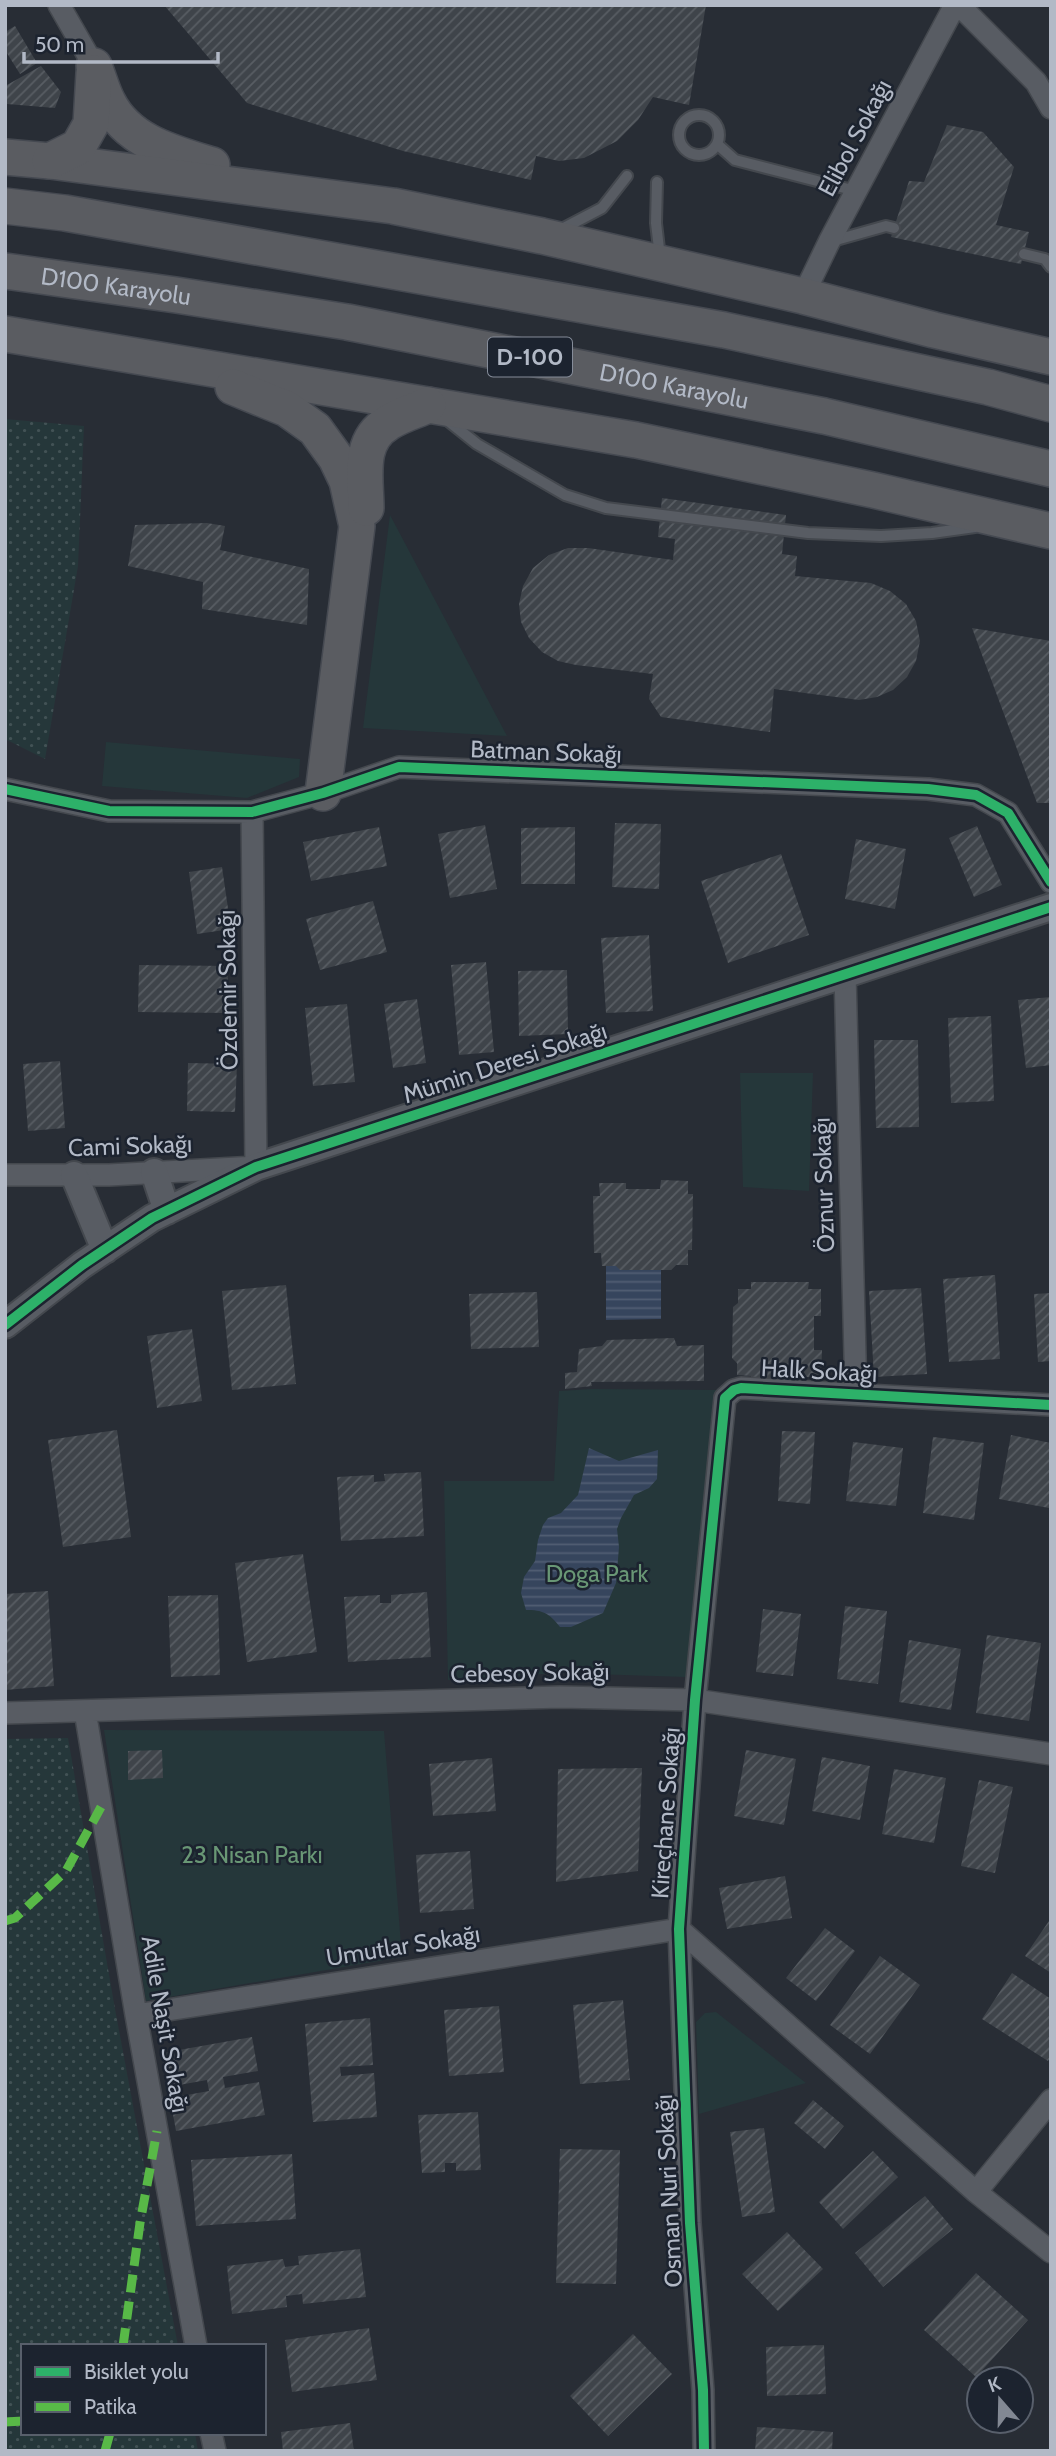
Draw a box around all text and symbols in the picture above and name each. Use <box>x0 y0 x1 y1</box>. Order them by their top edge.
scale bar <box>24 21 219 65</box>
text: 50 m <box>35 32 84 57</box>
street label: Elibol Sokağı <box>812 74 897 201</box>
street label: D100 Karayolu <box>39 261 193 311</box>
road number: D-100 <box>488 338 572 376</box>
street label: D100 Karayolu <box>597 357 751 415</box>
street label: Batman Sokağı <box>470 734 622 769</box>
street label: Özdemir Sokağı <box>212 910 243 1071</box>
street label: Mümin Deresi Sokağı <box>399 1016 610 1109</box>
street label: Öznur Sokağı <box>807 1117 840 1253</box>
street label: Cami Sokağı <box>67 1129 193 1162</box>
street label: Halk Sokağı <box>760 1353 878 1388</box>
park label: Doga Park <box>546 1559 649 1588</box>
street label: Cebesoy Sokağı <box>450 1657 610 1688</box>
street label: Kireçhane Sokağı <box>645 1726 686 1900</box>
park label: 23 Nisan Parkı <box>181 1840 323 1869</box>
street label: Umutlar Sokağı <box>324 1919 482 1972</box>
street label: Adile Naşit Sokağı <box>136 1933 195 2115</box>
street label: Osman Nuri Sokağı <box>649 2094 688 2288</box>
legend <box>21 2344 266 2435</box>
text: Bisiklet yolu <box>84 2359 189 2384</box>
north arrow <box>965 2365 1035 2435</box>
text: K <box>985 2372 1004 2397</box>
text: Patika <box>84 2394 137 2419</box>

